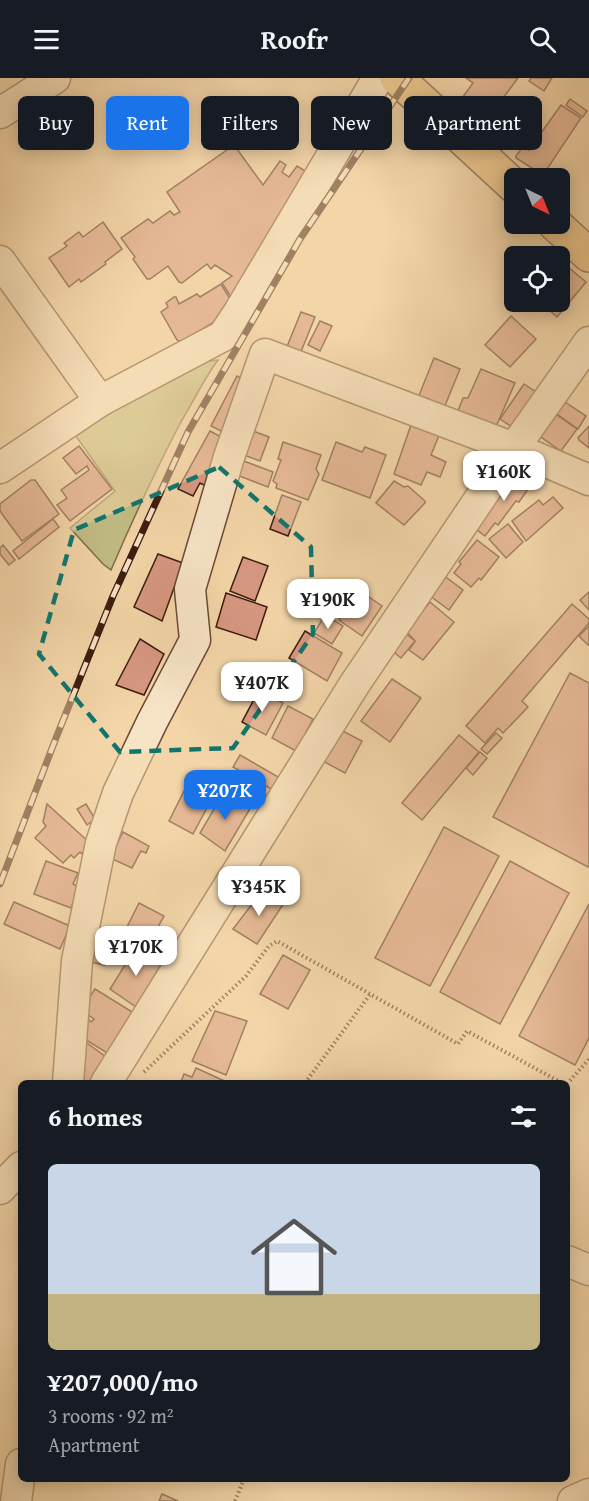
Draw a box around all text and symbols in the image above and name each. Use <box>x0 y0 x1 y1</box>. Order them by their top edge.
text: Roofr <box>261 19 328 59</box>
icon: menu <box>30 23 63 56</box>
icon: search <box>526 23 559 56</box>
chip: Buy <box>18 96 94 150</box>
chip: Rent <box>106 96 189 150</box>
chip: Filters <box>201 96 299 150</box>
chip: New <box>311 96 392 150</box>
chip: Apartment <box>404 96 542 150</box>
north arrow <box>504 168 570 234</box>
map controls <box>504 168 570 312</box>
button: locate <box>504 246 570 312</box>
pin: ¥160K <box>462 451 546 502</box>
text: ¥160K <box>477 456 531 485</box>
pin: ¥190K <box>286 579 370 630</box>
text: ¥190K <box>301 584 355 613</box>
pin: ¥407K <box>220 662 304 713</box>
text: ¥407K <box>235 667 289 696</box>
pin: ¥207K <box>183 770 267 821</box>
text: ¥207K <box>198 775 252 804</box>
pin: ¥345K <box>217 866 301 917</box>
text: ¥345K <box>232 871 286 900</box>
pin: ¥170K <box>94 926 178 977</box>
text: ¥170K <box>109 931 163 960</box>
text: 6 homes <box>48 1097 143 1136</box>
icon: filters <box>507 1100 540 1133</box>
icon: home <box>240 1203 348 1311</box>
text: ¥207,000/mo <box>48 1362 198 1401</box>
text: 3 rooms · 92 m² <box>48 1401 174 1430</box>
text: Apartment <box>48 1430 140 1459</box>

